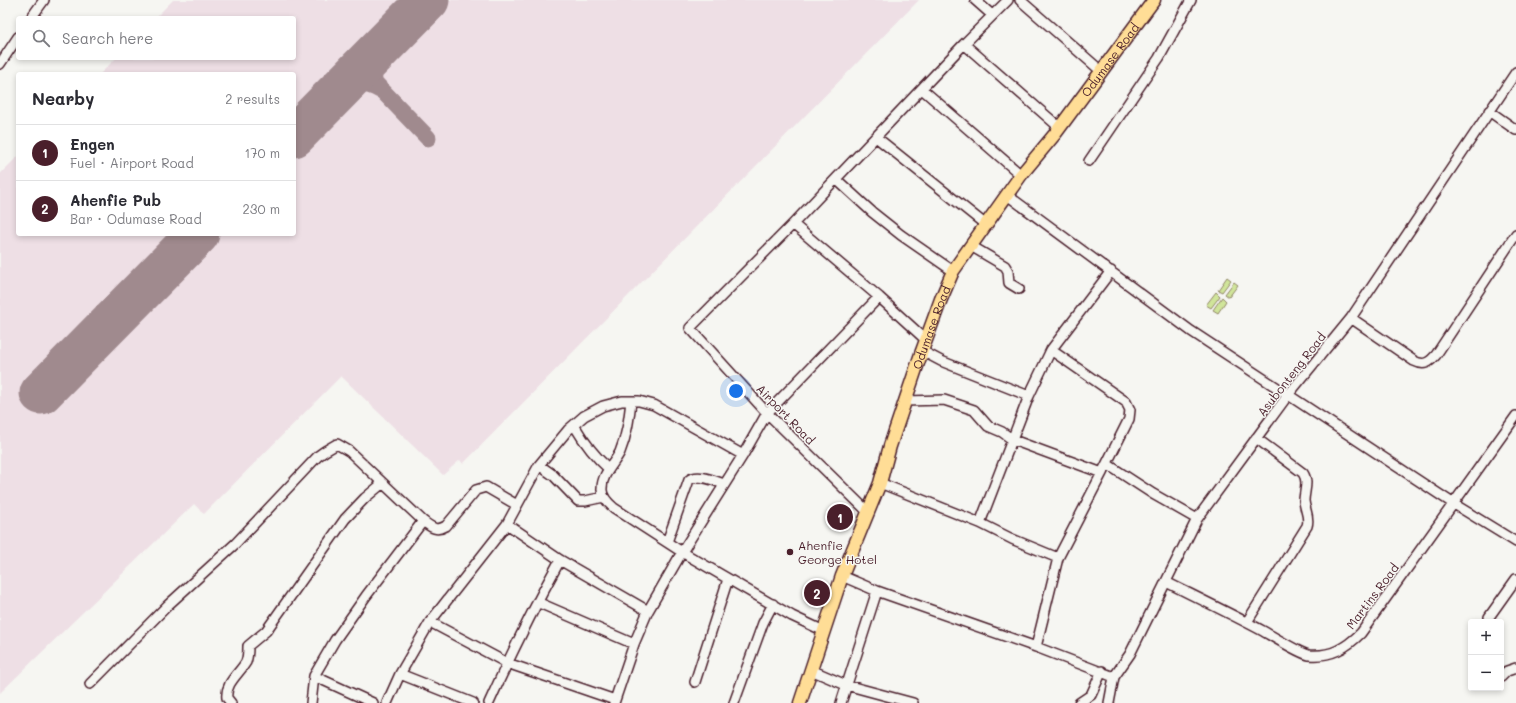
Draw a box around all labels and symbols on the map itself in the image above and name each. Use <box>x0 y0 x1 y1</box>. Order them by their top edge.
street label: Odumase Road <box>1077 19 1143 100</box>
street label: Odumase Road <box>908 283 954 371</box>
street label: Asubonteng Road <box>1253 329 1329 419</box>
your location <box>726 381 746 401</box>
street label: Airport Road <box>753 381 819 448</box>
pin: 1 <box>827 502 853 532</box>
place label: Ahenfie George Hotel <box>798 537 877 567</box>
marker: Ahenfie George Hotel <box>785 547 795 557</box>
street label: Martins Road <box>1342 560 1402 632</box>
pin: 2 <box>804 578 830 608</box>

